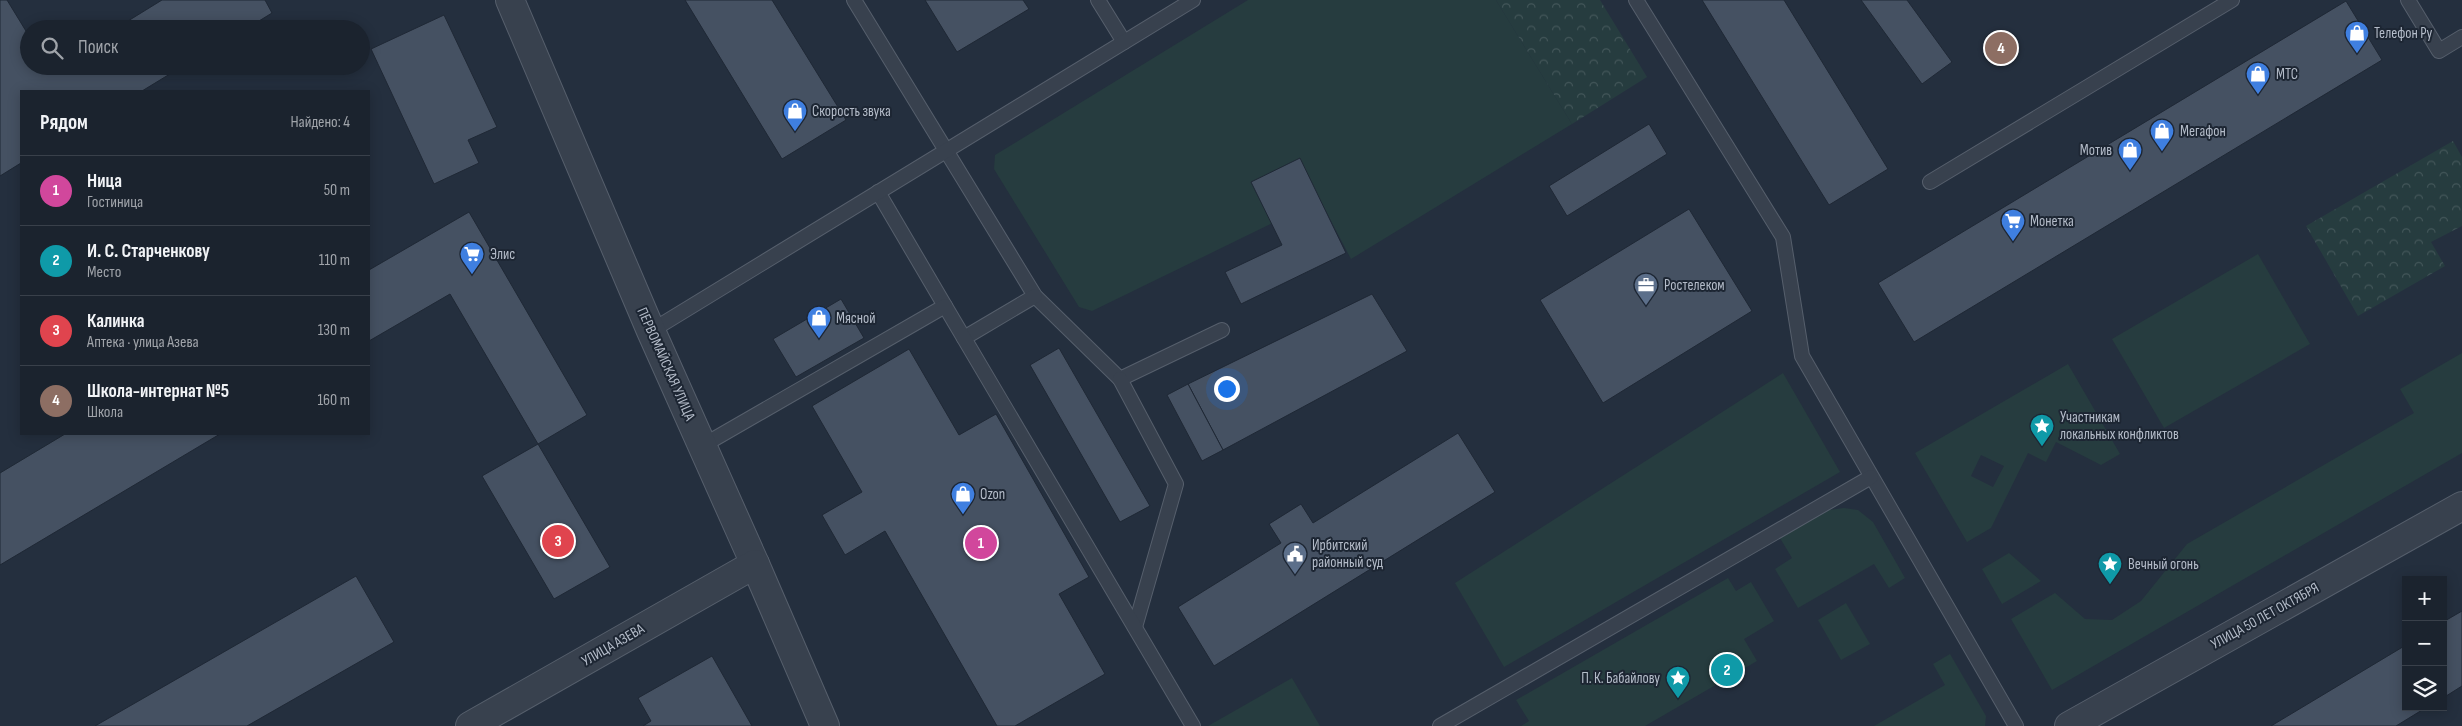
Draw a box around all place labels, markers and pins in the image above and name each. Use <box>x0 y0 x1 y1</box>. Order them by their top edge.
shop icon: Телефон Ру <box>2344 20 2370 54</box>
place label: Телефон Ру <box>2374 24 2433 43</box>
pin: 4 <box>1985 29 2017 67</box>
shop icon: МТС <box>2245 61 2271 95</box>
place label: МТС <box>2276 65 2298 84</box>
shop icon: Скорость звука <box>782 98 808 132</box>
place label: Скорость звука <box>812 102 891 121</box>
shop icon: Мегафон <box>2149 118 2175 152</box>
place label: Мегафон <box>2180 122 2226 141</box>
shop icon: Мотив <box>2117 137 2143 171</box>
place label: Мотив <box>2080 141 2112 160</box>
supermarket icon: Монетка <box>2000 208 2026 242</box>
place label: Монетка <box>2030 212 2074 231</box>
supermarket icon: Элис <box>459 241 485 275</box>
place label: Элис <box>490 245 515 264</box>
office icon: Ростелеком <box>1633 272 1659 306</box>
place label: Ростелеком <box>1664 276 1725 295</box>
shop icon: Мясной <box>806 305 832 339</box>
place label: Мясной <box>836 309 875 328</box>
place label: Участникам локальных конфликтов <box>2060 408 2179 444</box>
place icon: Участникам локальных конфликтов <box>2029 413 2055 447</box>
shop icon: Ozon <box>950 481 976 515</box>
place label: Ozon <box>980 485 1005 504</box>
pin: 3 <box>542 522 574 560</box>
pin: 1 <box>965 524 997 562</box>
place label: Ирбитский районный суд <box>1312 536 1384 572</box>
public building icon: Ирбитский районный суд <box>1282 541 1308 575</box>
place icon: Вечный огонь <box>2097 551 2123 585</box>
place label: Вечный огонь <box>2128 555 2199 574</box>
pin: 2 <box>1711 651 1743 689</box>
place icon: П. К. Бабайлову <box>1665 665 1691 699</box>
place label: П. К. Бабайлову <box>1581 669 1660 688</box>

